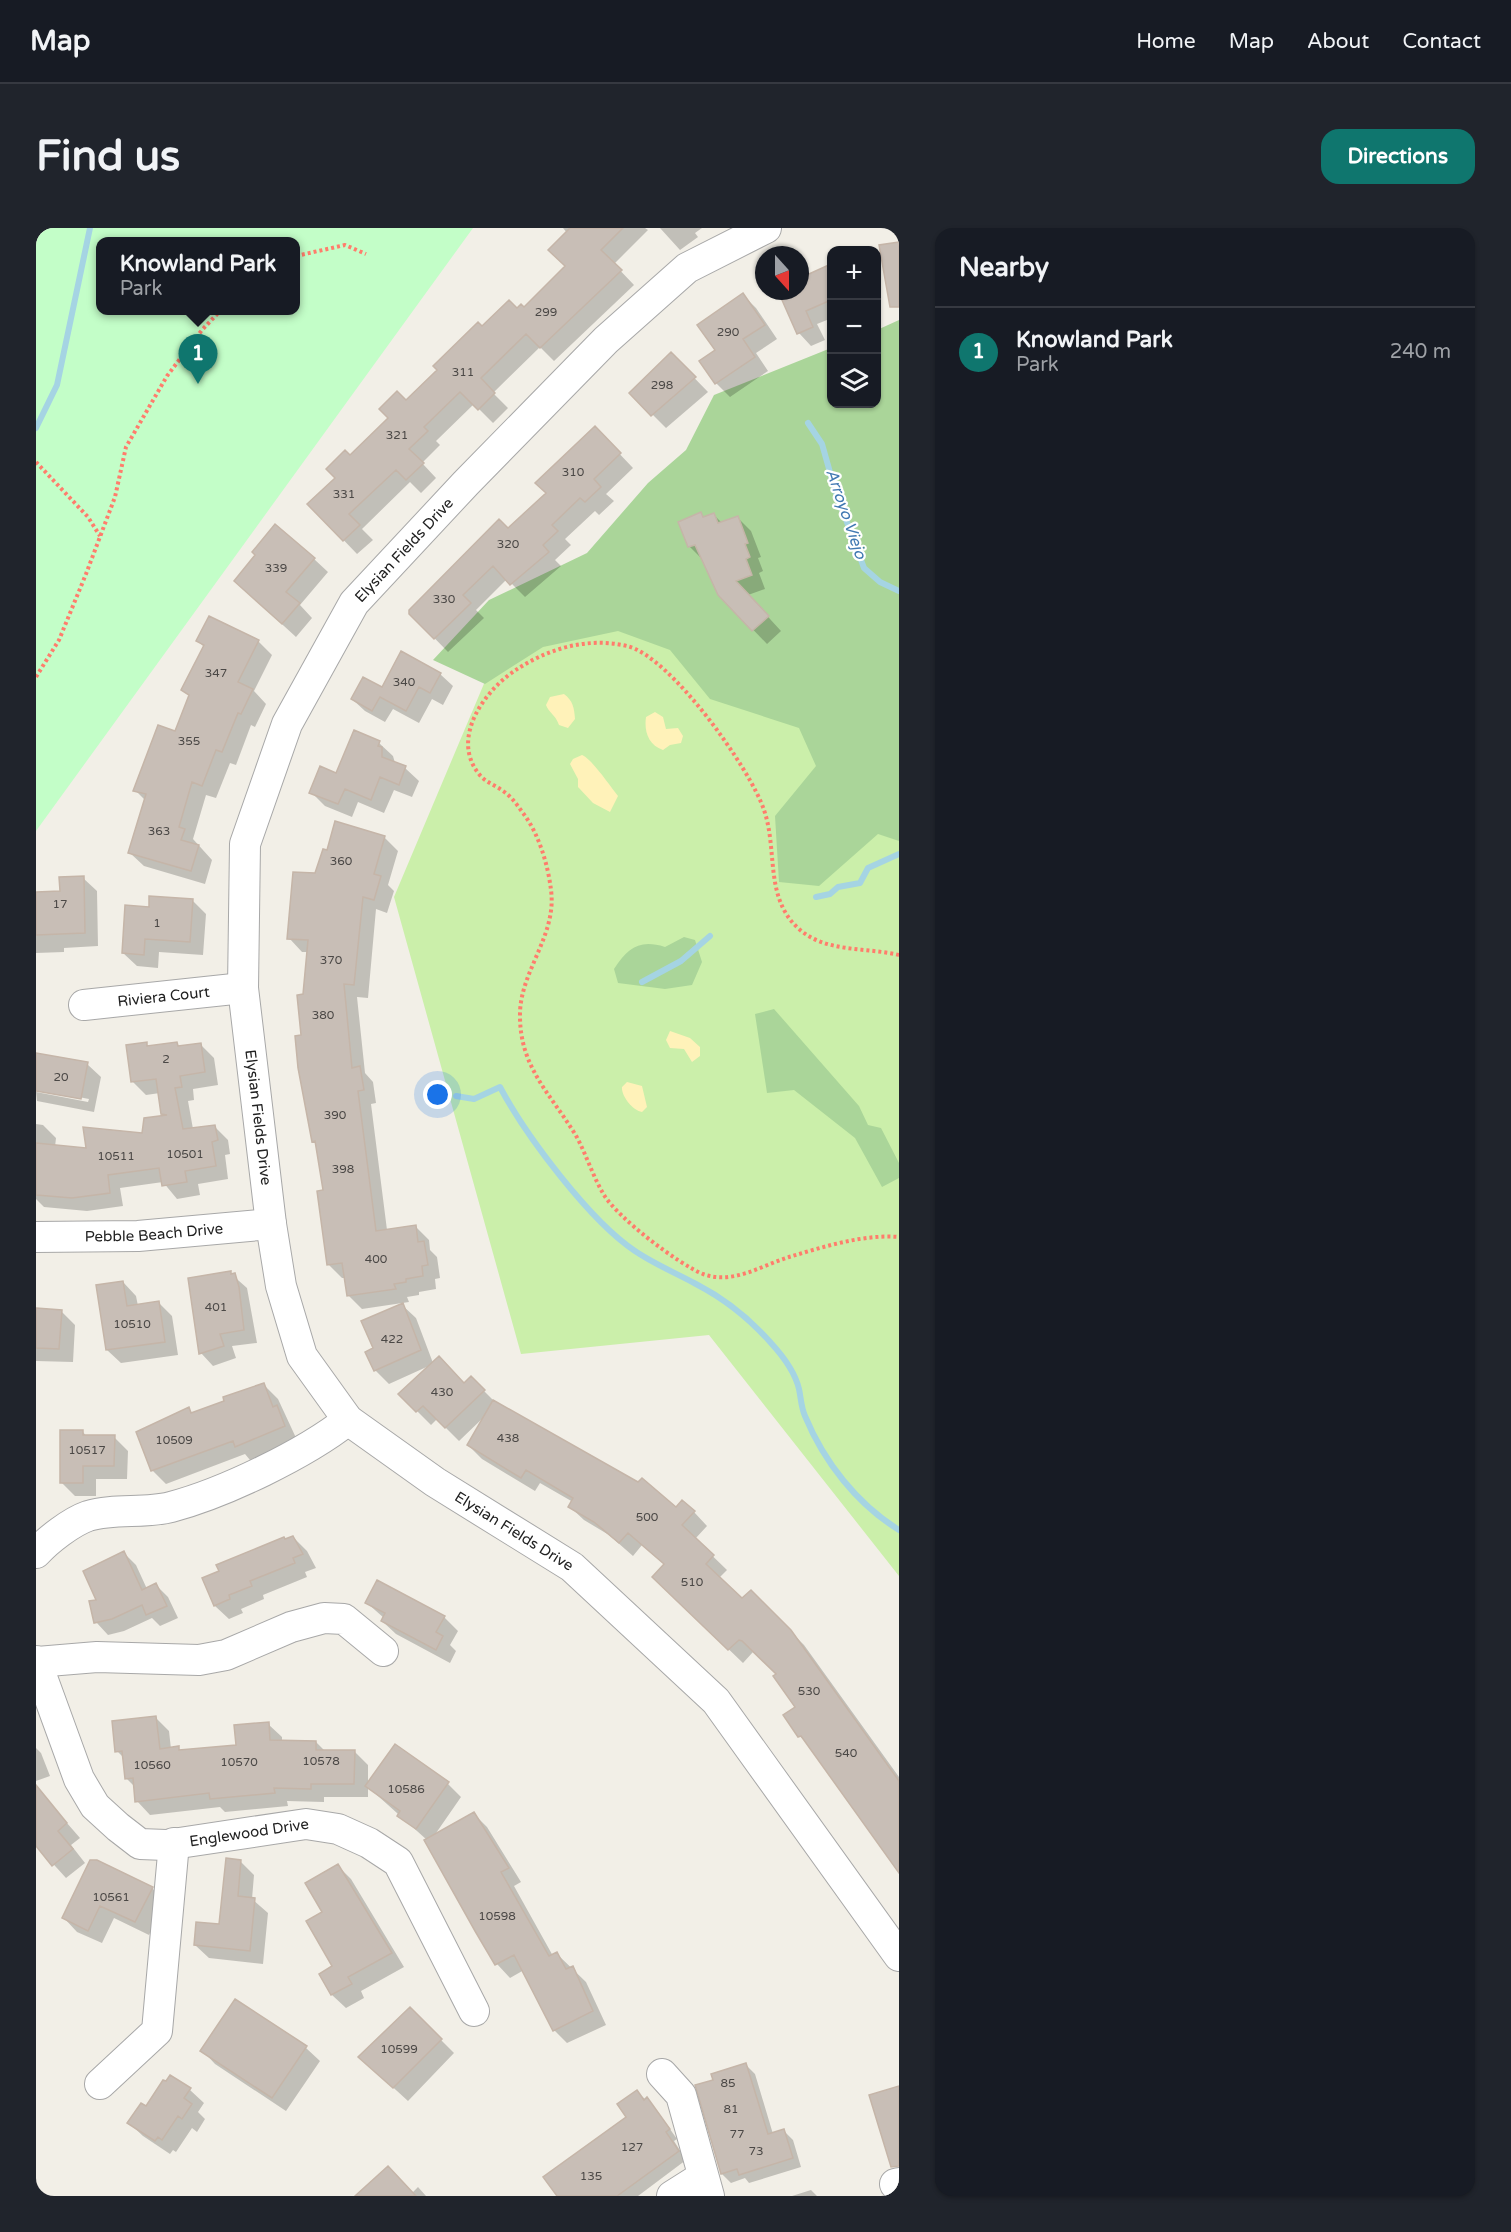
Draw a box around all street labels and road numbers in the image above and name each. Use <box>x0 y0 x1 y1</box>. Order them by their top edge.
street label: Elysian Fields Drive <box>351 494 457 606</box>
street label: Riviera Court <box>117 983 211 1010</box>
street label: Elysian Fields Drive <box>241 1049 275 1186</box>
street label: Pebble Beach Drive <box>85 1219 224 1246</box>
street label: Elysian Fields Drive <box>451 1488 577 1575</box>
street label: Englewood Drive <box>188 1815 310 1850</box>

